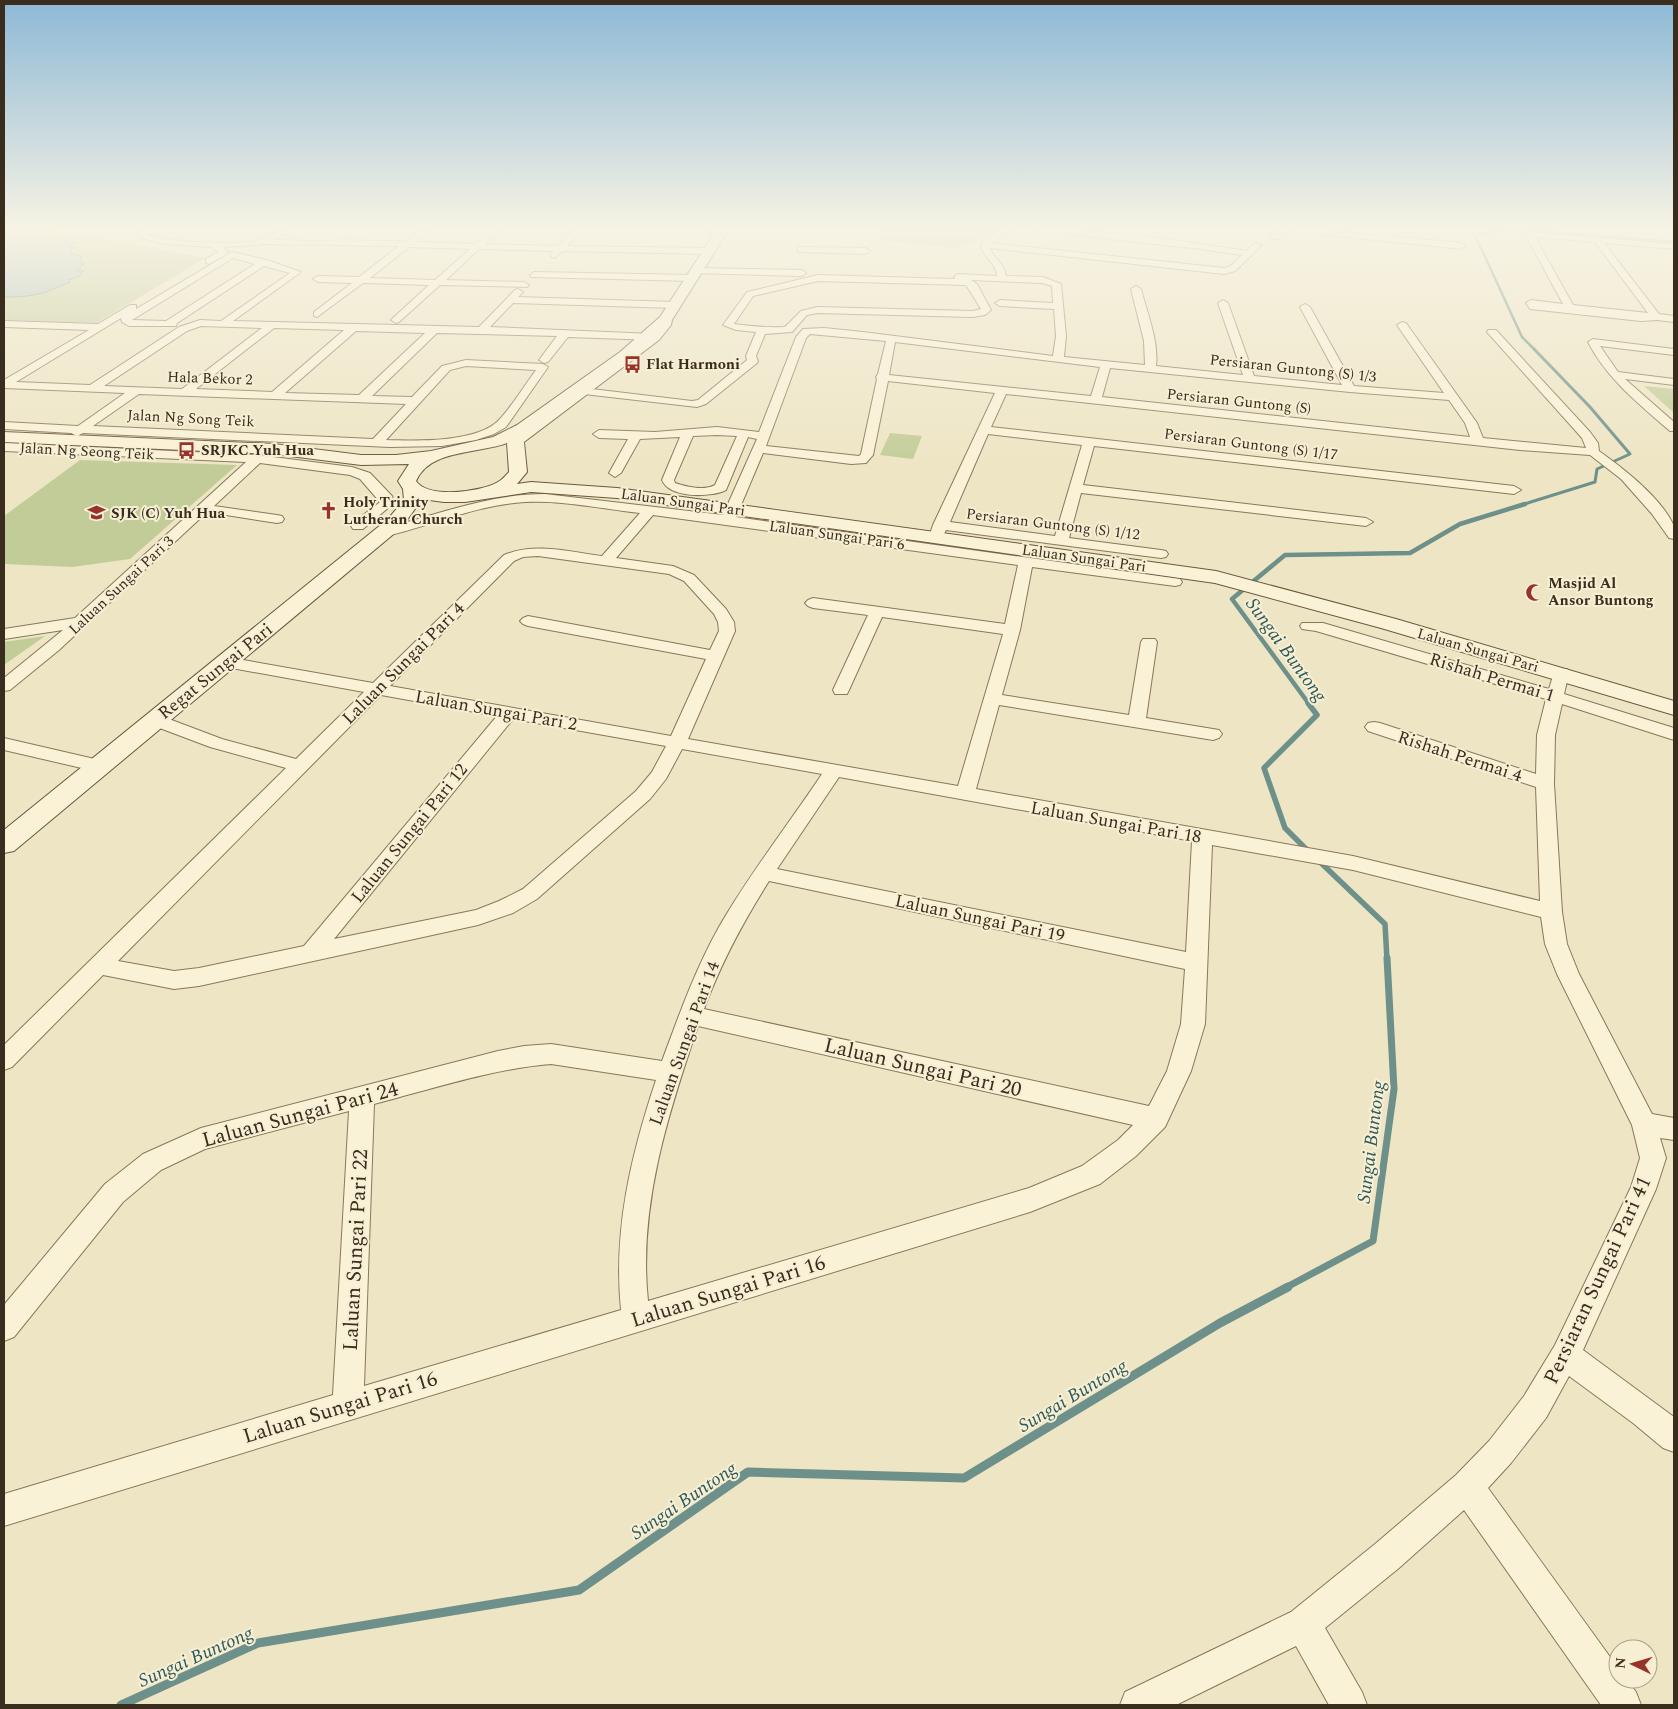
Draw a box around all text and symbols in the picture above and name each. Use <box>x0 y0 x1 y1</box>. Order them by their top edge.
street label: Persiaran Guntong (S) 1/3 <box>1208 348 1378 389</box>
place label: Flat Harmoni <box>646 353 740 376</box>
bus stop icon: Flat Harmoni <box>622 354 642 374</box>
street label: Hala Bekor 2 <box>167 366 253 391</box>
street label: Persiaran Guntong (S) <box>1166 382 1312 421</box>
street label: Jalan Ng Song Teik <box>127 404 255 433</box>
street label: Persiaran Guntong (S) 1/17 <box>1163 422 1339 467</box>
street label: Jalan Ng Seong Teik <box>19 436 155 467</box>
place label: SRJKC Yuh Hua <box>201 439 314 462</box>
bus stop icon: SRJKC Yuh Hua <box>177 440 197 460</box>
street label: Laluan Sungai Pari <box>619 482 747 523</box>
place label: Holy Trinity Lutheran Church <box>343 491 463 531</box>
church icon: Holy Trinity Lutheran Church <box>319 501 339 521</box>
place label: SJK (C) Yuh Hua <box>111 502 225 525</box>
street label: Persiaran Guntong (S) 1/12 <box>965 502 1141 547</box>
school or university icon: SJK (C) Yuh Hua <box>87 503 107 523</box>
street label: Laluan Sungai Pari 6 <box>768 515 907 556</box>
street label: Laluan Sungai Pari 3 <box>63 530 180 640</box>
street label: Laluan Sungai Pari <box>1020 538 1148 579</box>
place label: Masjid Al Ansor Buntong <box>1548 572 1654 612</box>
mosque icon: Masjid Al Ansor Buntong <box>1524 582 1544 602</box>
water label: Sungai Buntong <box>1238 592 1334 709</box>
street label: Laluan Sungai Pari 4 <box>336 596 471 731</box>
street label: Regat Sungai Pari <box>152 616 279 726</box>
street label: Laluan Sungai Pari <box>1414 622 1541 679</box>
street label: Rishah Permai 1 <box>1426 646 1558 709</box>
street label: Laluan Sungai Pari 2 <box>413 683 579 738</box>
street label: Rishah Permai 4 <box>1394 724 1526 789</box>
street label: Laluan Sungai Pari 12 <box>344 758 474 909</box>
street label: Laluan Sungai Pari 18 <box>1028 794 1203 851</box>
street label: Laluan Sungai Pari 19 <box>892 887 1067 950</box>
street label: Laluan Sungai Pari 14 <box>642 957 727 1129</box>
street label: Laluan Sungai Pari 20 <box>821 1030 1025 1106</box>
street label: Laluan Sungai Pari 24 <box>199 1073 402 1157</box>
water label: Sungai Buntong <box>1350 1079 1393 1205</box>
street label: Laluan Sungai Pari 22 <box>335 1148 377 1352</box>
street label: Persiaran Sungai Pari 41 <box>1536 1171 1660 1390</box>
street label: Laluan Sungai Pari 16 <box>627 1247 830 1337</box>
water label: Sungai Buntong <box>1013 1352 1133 1440</box>
street label: Laluan Sungai Pari 16 <box>239 1363 442 1453</box>
water label: Sungai Buntong <box>625 1455 743 1548</box>
water label: Sungai Buntong <box>134 1619 258 1696</box>
north arrow <box>1608 1639 1658 1689</box>
text: N <box>1610 1656 1632 1670</box>

